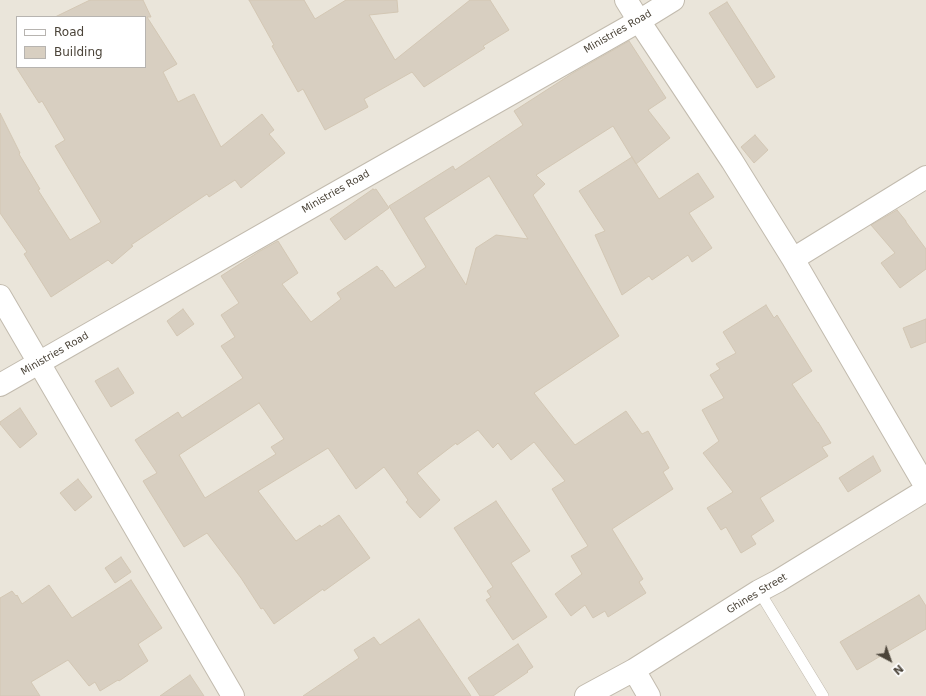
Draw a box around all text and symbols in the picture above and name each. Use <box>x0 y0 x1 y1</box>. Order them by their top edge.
street label: Ministries Road <box>582 8 654 56</box>
legend <box>16 16 146 68</box>
text: Road <box>54 25 84 39</box>
text: Building <box>54 45 103 59</box>
street label: Ministries Road <box>300 168 372 216</box>
street label: Ministries Road <box>19 330 91 378</box>
street label: Ghines Street <box>725 571 789 617</box>
north arrow <box>870 640 910 680</box>
text: N <box>890 662 906 677</box>

